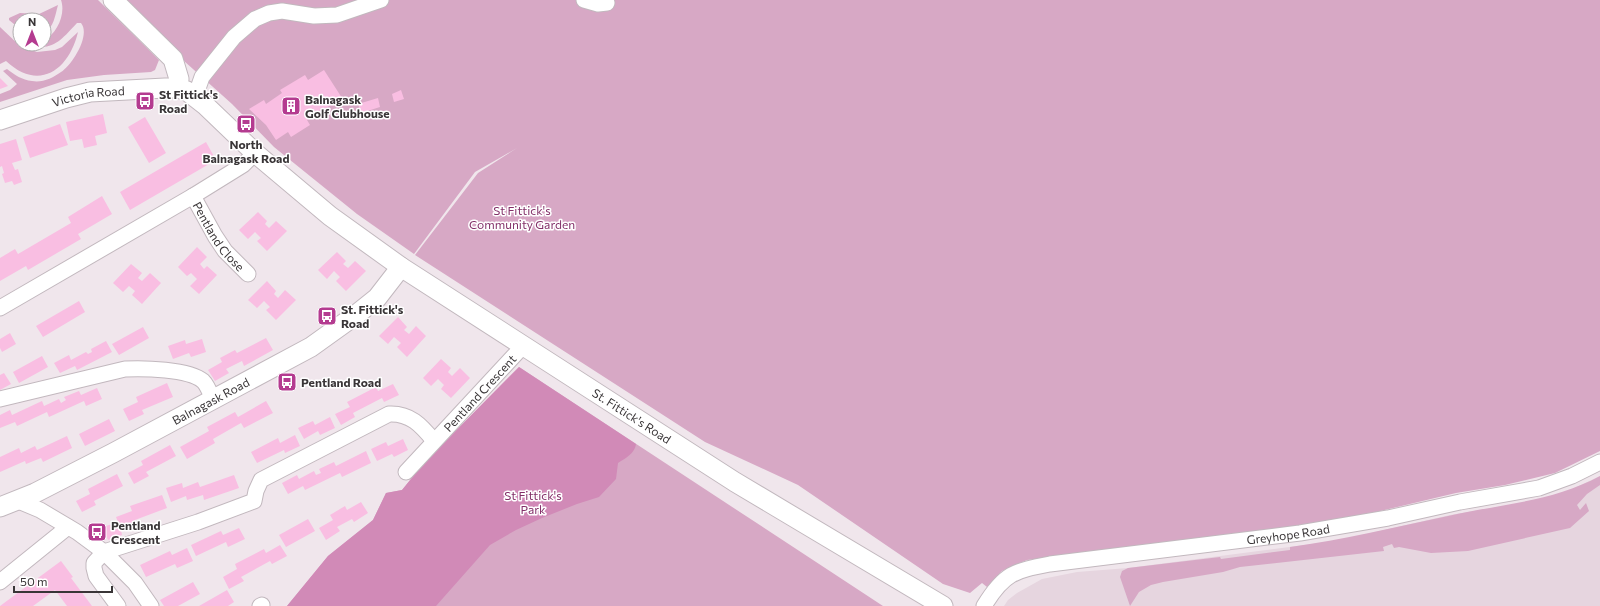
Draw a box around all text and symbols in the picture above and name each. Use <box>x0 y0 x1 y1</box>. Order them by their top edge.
north arrow <box>12 12 52 52</box>
text: N <box>28 15 36 28</box>
street label: Victoria Road <box>50 83 125 109</box>
place label: St Fittick's Road <box>159 87 219 115</box>
bus stop icon: St Fittick's Road <box>134 90 156 112</box>
place label: Balnagask Golf Clubhouse <box>305 92 390 120</box>
building icon: Balnagask Golf Clubhouse <box>280 95 302 117</box>
bus stop icon: North Balnagask Road <box>235 113 257 135</box>
place label: North Balnagask Road <box>203 137 289 165</box>
street label: Pentland Close <box>190 199 248 274</box>
park label: St Fittick's Community Garden <box>469 203 575 231</box>
place label: St. Fittick's Road <box>341 302 404 330</box>
bus stop icon: St. Fittick's Road <box>316 305 338 327</box>
street label: Pentland Crescent <box>440 352 519 434</box>
bus stop icon: Pentland Road <box>276 371 298 393</box>
street label: Balnagask Road <box>170 374 252 427</box>
place label: Pentland Road <box>301 375 381 389</box>
street label: St. Fittick's Road <box>590 385 674 446</box>
park label: St Fittick's Park <box>504 488 562 516</box>
place label: Pentland Crescent <box>111 518 161 546</box>
bus stop icon: Pentland Crescent <box>86 521 108 543</box>
street label: Greyhope Road <box>1246 521 1331 547</box>
scale bar <box>14 568 112 594</box>
text: 50 m <box>20 574 48 588</box>

